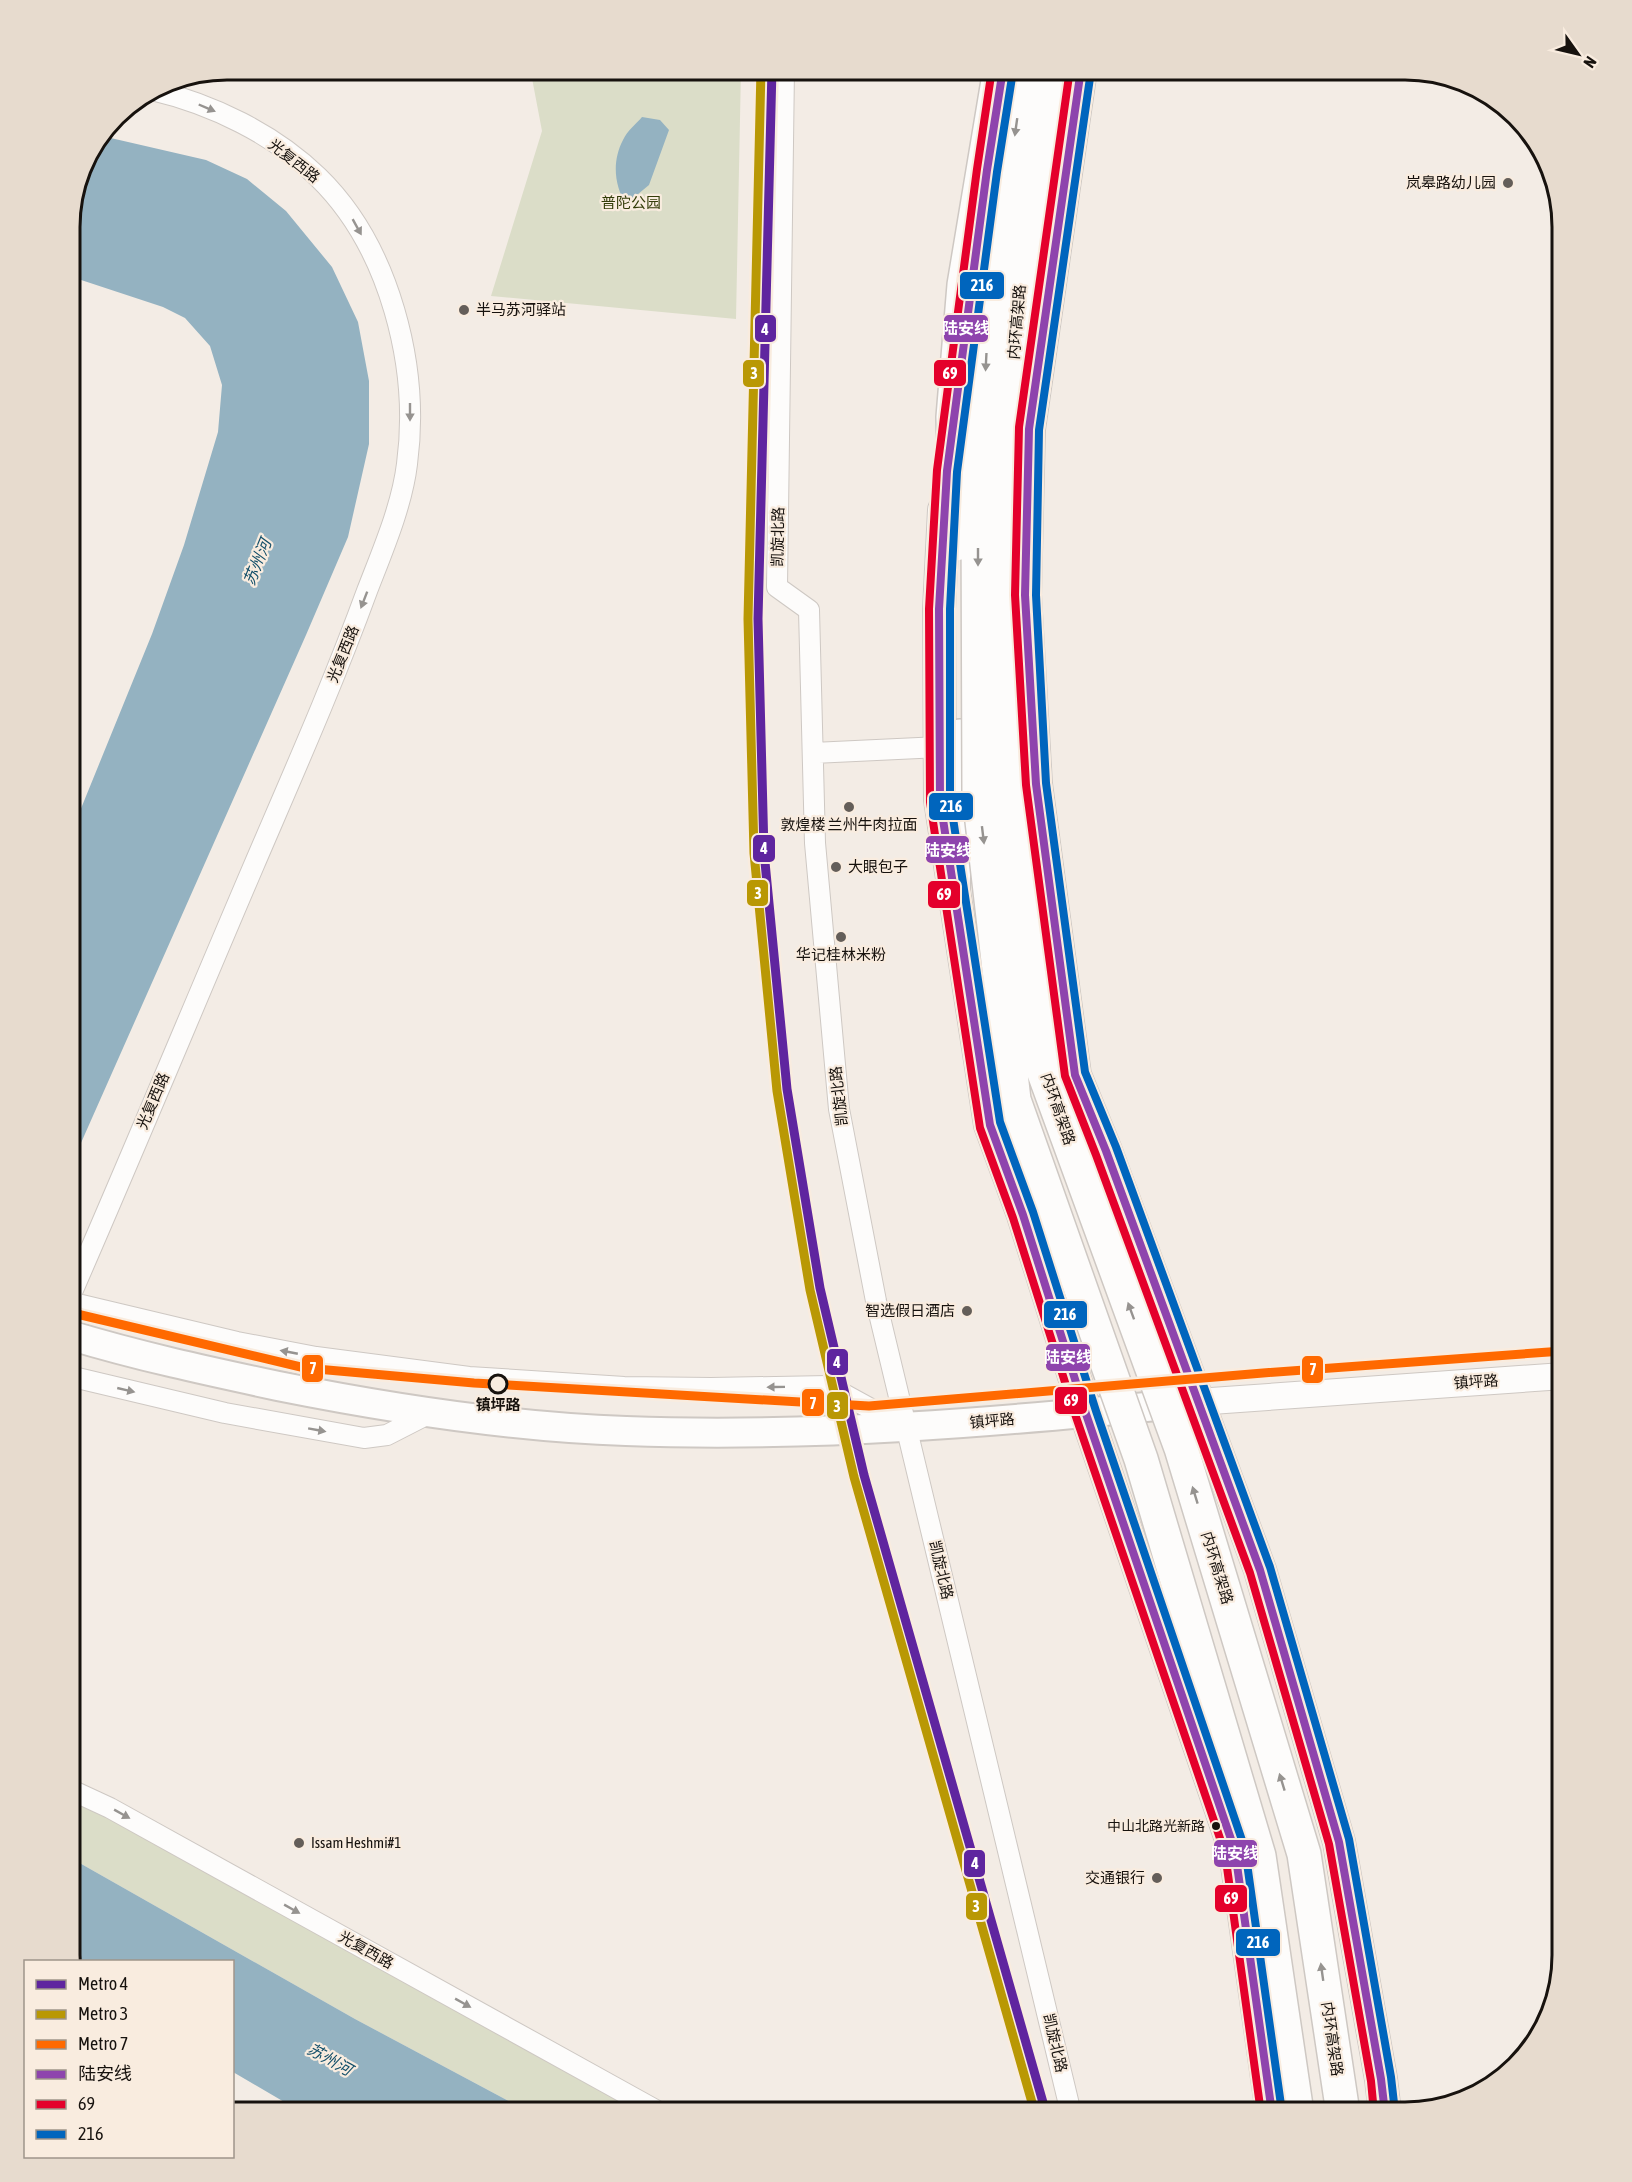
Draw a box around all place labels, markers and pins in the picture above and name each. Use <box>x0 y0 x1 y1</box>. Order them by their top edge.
place label: 岚皋路幼儿园 <box>1406 174 1496 191</box>
marker: 岚皋路幼儿园 <box>1501 176 1515 190</box>
place label: 半马苏河驿站 <box>476 301 566 318</box>
marker: 半马苏河驿站 <box>457 303 471 317</box>
marker: 敦煌楼 兰州牛肉拉面 <box>842 800 856 814</box>
place label: 敦煌楼 兰州牛肉拉面 <box>780 816 918 833</box>
place label: 大眼包子 <box>848 858 908 875</box>
marker: 大眼包子 <box>829 860 843 874</box>
marker: 华记桂林米粉 <box>834 930 848 944</box>
place label: 华记桂林米粉 <box>796 946 886 963</box>
place label: 智选假日酒店 <box>865 1302 955 1319</box>
marker: 智选假日酒店 <box>960 1304 974 1318</box>
marker: 镇坪路 <box>488 1374 508 1394</box>
place label: 镇坪路 <box>475 1396 521 1413</box>
place label: 中山北路光新路 <box>1107 1818 1205 1834</box>
marker: 中山北路光新路 <box>1210 1820 1222 1832</box>
place label: Issam Heshmi#1 <box>311 1834 401 1851</box>
marker: Issam Heshmi#1 <box>292 1836 306 1850</box>
place label: 交通银行 <box>1085 1869 1145 1886</box>
marker: 交通银行 <box>1150 1871 1164 1885</box>

